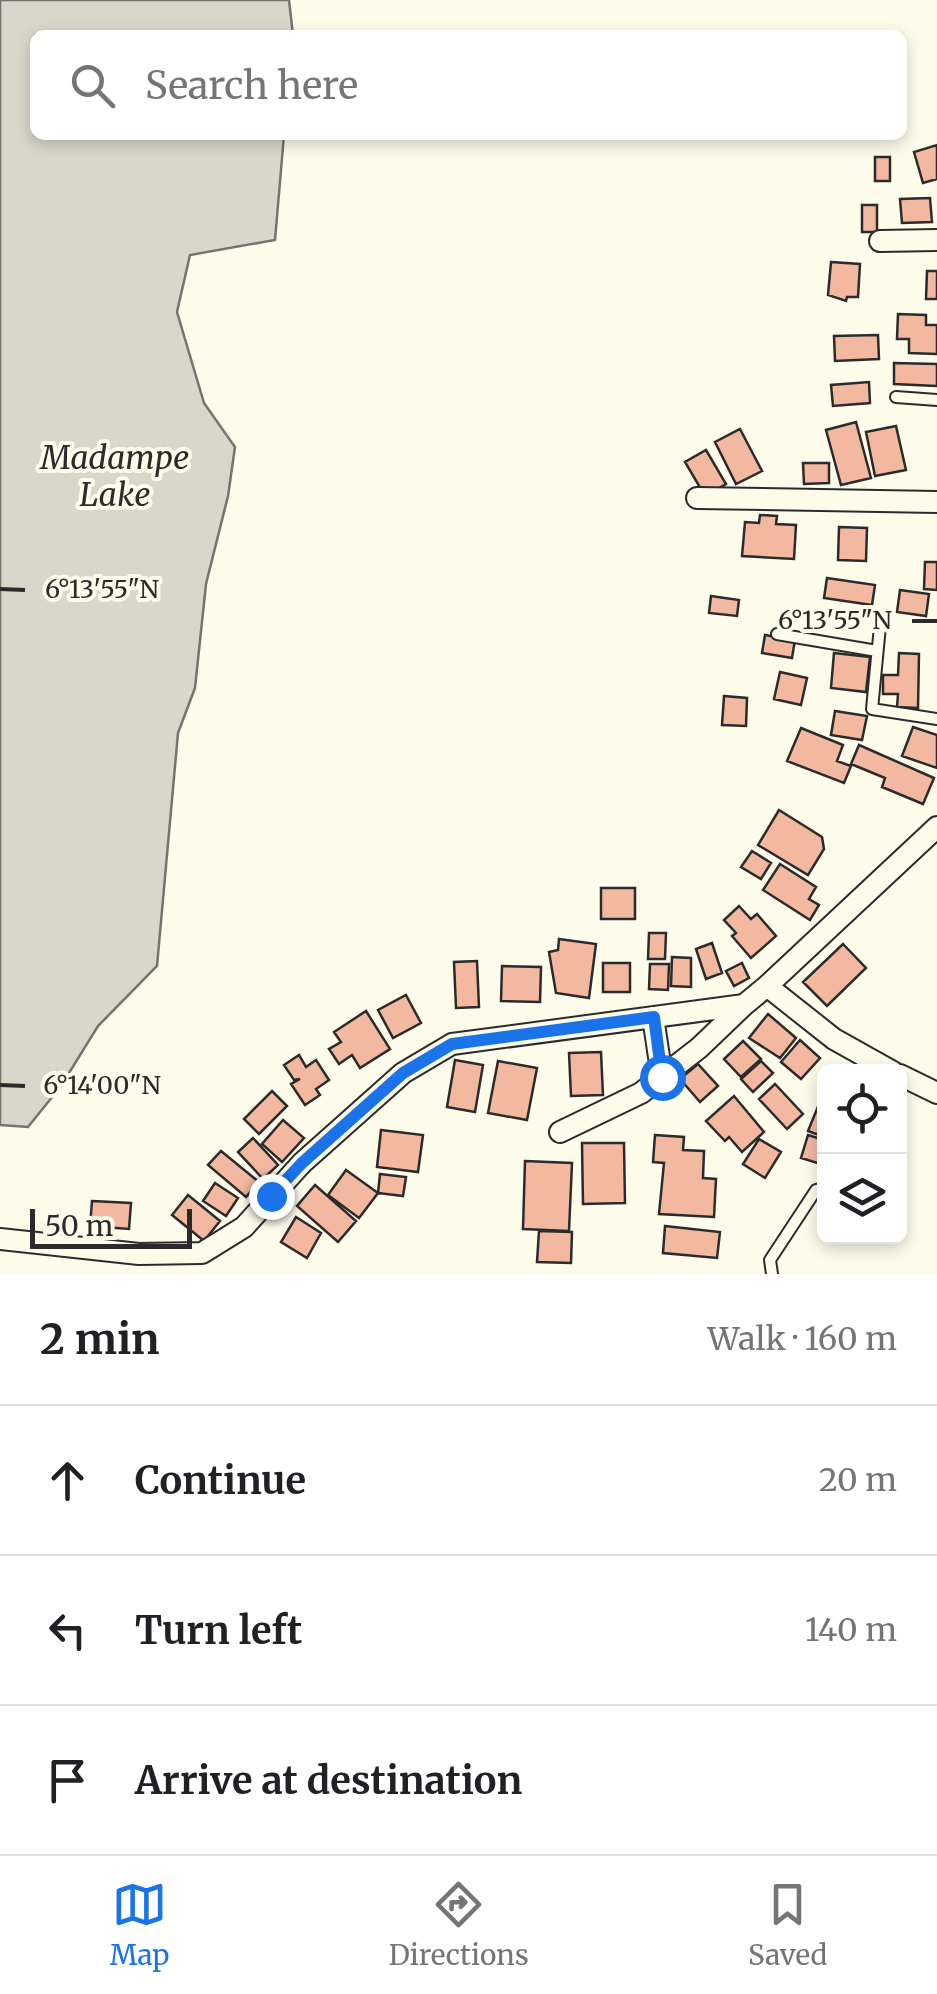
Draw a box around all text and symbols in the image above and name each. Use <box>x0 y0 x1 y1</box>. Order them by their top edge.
search box <box>30 30 907 140</box>
icon: search <box>65 58 120 113</box>
text: Search here <box>145 62 358 109</box>
water label: Madampe Lake <box>39 438 189 515</box>
text: 6°13'55"N <box>45 573 159 605</box>
text: 6°13'55"N <box>778 604 892 636</box>
route start <box>640 1055 686 1101</box>
map controls <box>817 1064 907 1244</box>
button: locate <box>817 1064 907 1154</box>
text: 6°14'00"N <box>43 1069 161 1101</box>
button: layers <box>817 1154 907 1244</box>
route end <box>249 1174 295 1220</box>
scale bar <box>30 1204 192 1248</box>
text: 50 m <box>45 1208 113 1244</box>
text: 2 min <box>40 1313 160 1365</box>
text: Walk · 160 m <box>708 1319 897 1359</box>
icon: ahead <box>40 1453 95 1508</box>
text: Continue <box>135 1457 306 1504</box>
text: 20 m <box>819 1460 897 1500</box>
icon: left <box>40 1603 95 1658</box>
text: Turn left <box>135 1607 302 1654</box>
text: 140 m <box>805 1610 897 1650</box>
icon: arrive <box>40 1753 95 1808</box>
text: Arrive at destination <box>135 1757 522 1804</box>
tab: Map <box>110 1877 169 1973</box>
tab: Directions <box>389 1877 529 1973</box>
tab: Saved <box>748 1877 827 1973</box>

